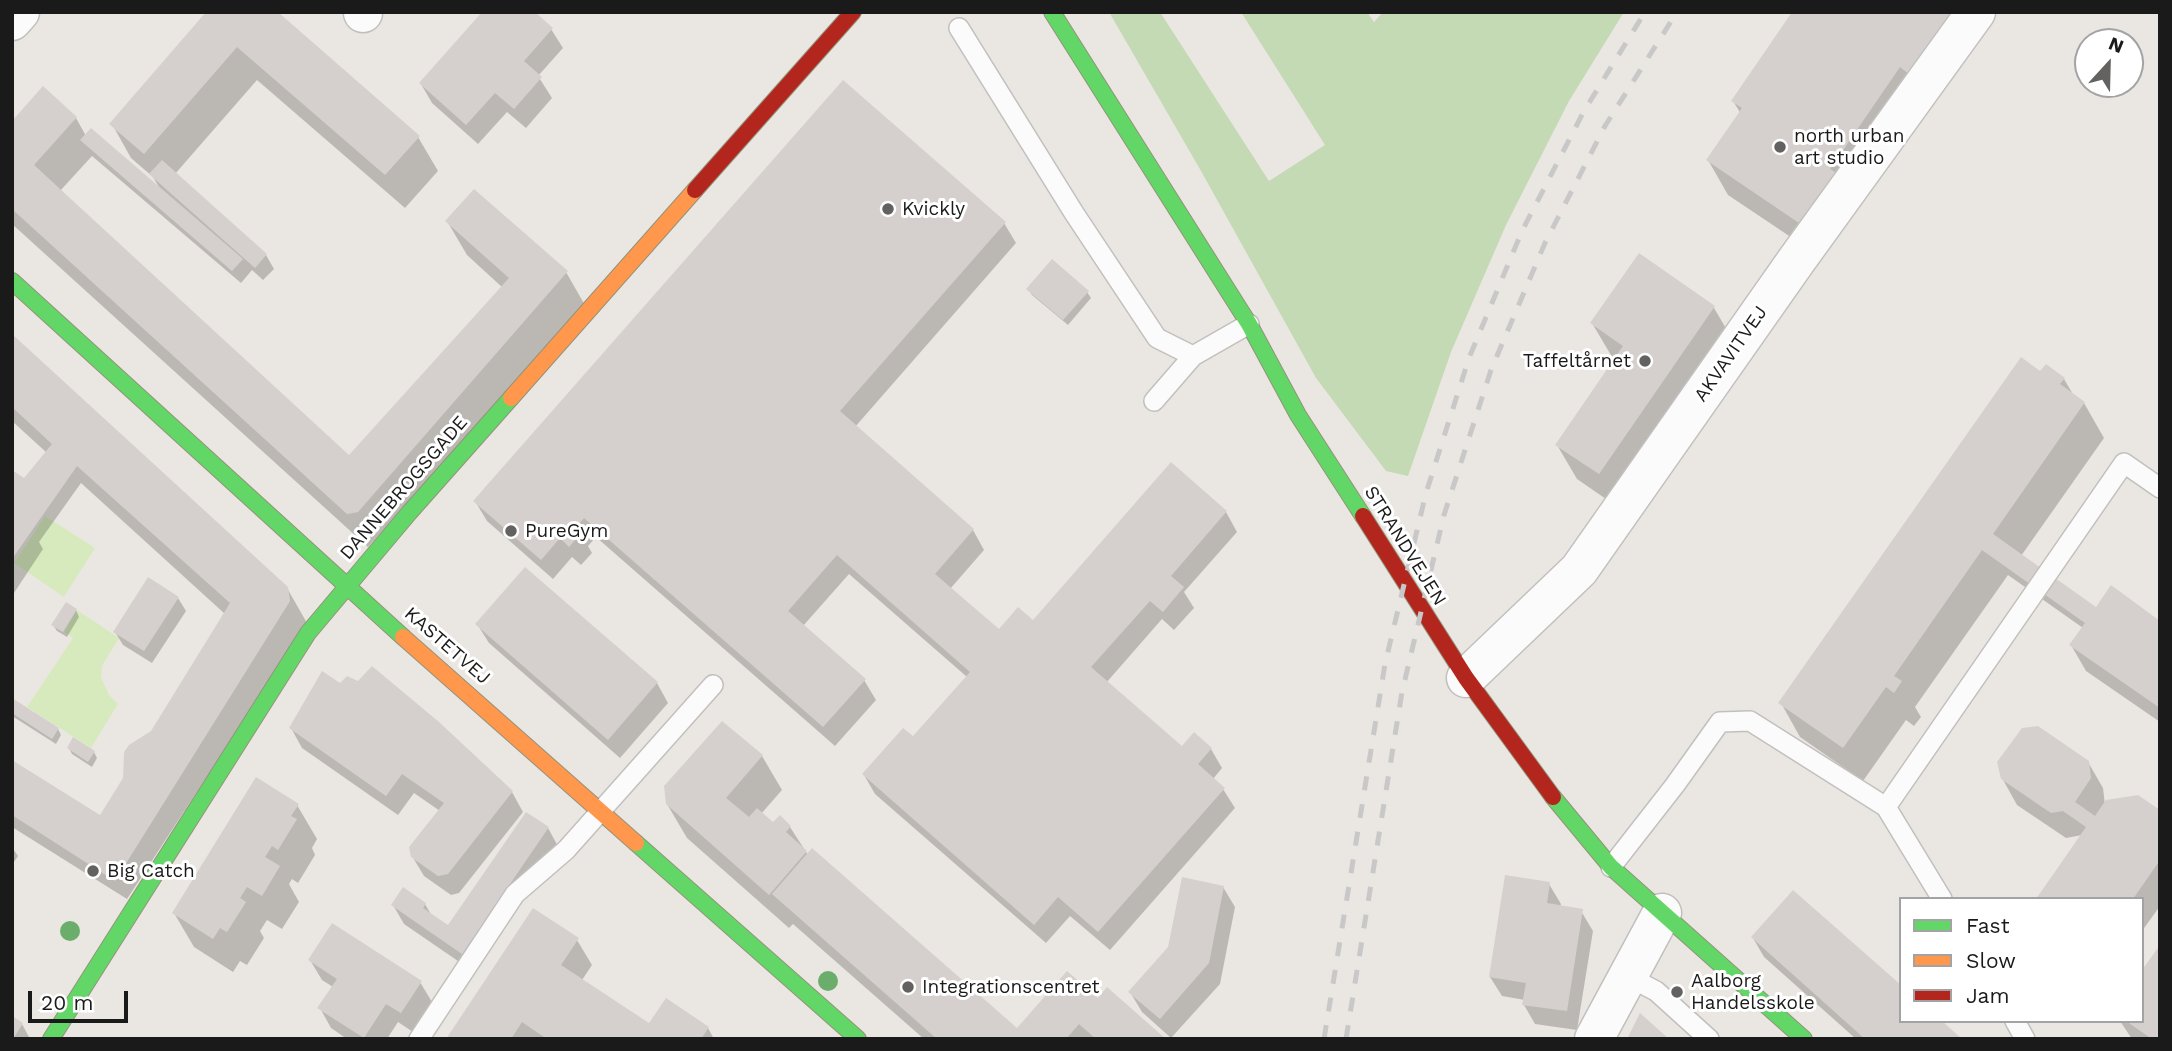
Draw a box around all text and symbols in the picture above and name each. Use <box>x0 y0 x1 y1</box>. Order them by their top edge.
north arrow <box>2074 28 2144 98</box>
text: N <box>2105 32 2127 58</box>
place label: north urban art studio <box>1794 125 1904 169</box>
marker: north urban art studio <box>1772 139 1788 155</box>
place label: Kvickly <box>902 198 965 220</box>
marker: Kvickly <box>880 201 896 217</box>
street label: AKVAVITVEJ <box>1690 302 1772 406</box>
place label: Taffeltårnet <box>1523 350 1631 372</box>
marker: Taffeltårnet <box>1637 353 1653 369</box>
street label: DANNEBROGSGADE <box>335 411 473 565</box>
street label: STRANDVEJEN <box>1359 482 1451 610</box>
place label: PureGym <box>525 520 608 542</box>
marker: PureGym <box>503 523 519 539</box>
street label: KASTETVEJ <box>399 602 495 690</box>
place label: Big Catch <box>107 860 195 882</box>
marker: Big Catch <box>85 863 101 879</box>
legend <box>1899 897 2144 1023</box>
text: Fast <box>1966 913 2010 938</box>
text: Slow <box>1966 948 2016 973</box>
place label: Aalborg Handelsskole <box>1691 970 1815 1014</box>
place label: Integrationscentret <box>922 976 1100 998</box>
scale bar <box>32 978 131 1022</box>
marker: Integrationscentret <box>900 979 916 995</box>
text: Jam <box>1966 983 2009 1008</box>
marker: Aalborg Handelsskole <box>1669 984 1685 1000</box>
text: 20 m <box>41 990 93 1015</box>

